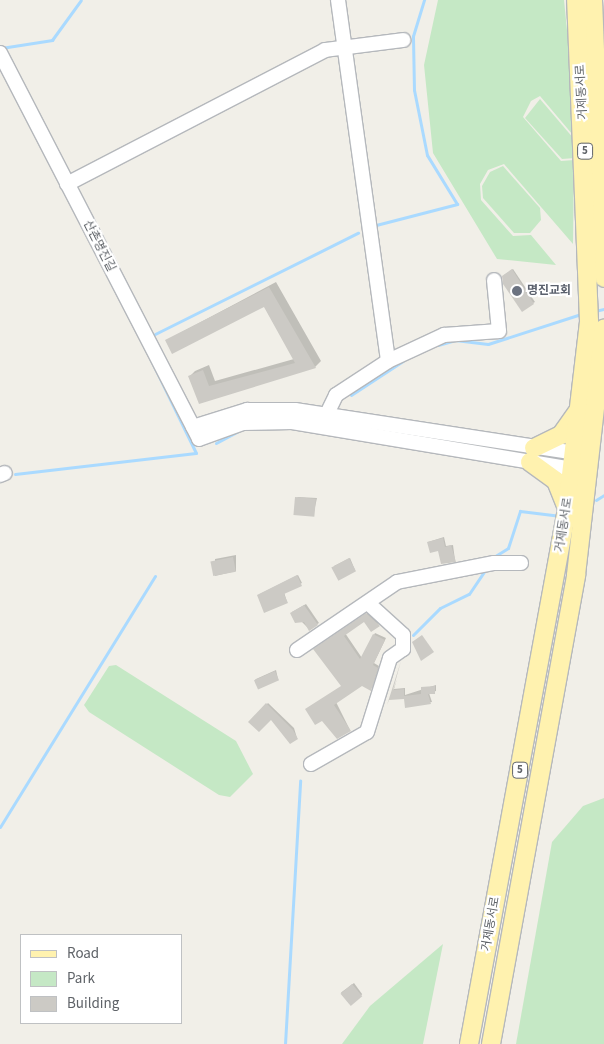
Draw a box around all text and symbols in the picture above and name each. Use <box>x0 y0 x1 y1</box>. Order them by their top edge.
street label: 거제동서로 <box>573 64 591 120</box>
road number: 5 <box>576 142 594 160</box>
street label: 산촌명진길 <box>80 218 118 274</box>
place label: 명진교회 <box>527 284 571 298</box>
marker: 명진교회 <box>511 285 523 297</box>
street label: 거제동서로 <box>553 497 575 553</box>
road number: 5 <box>511 762 529 778</box>
street label: 거제동서로 <box>479 896 503 952</box>
legend <box>20 934 182 1024</box>
text: Road <box>67 943 99 964</box>
text: Park <box>67 968 95 989</box>
text: Building <box>67 993 119 1014</box>

